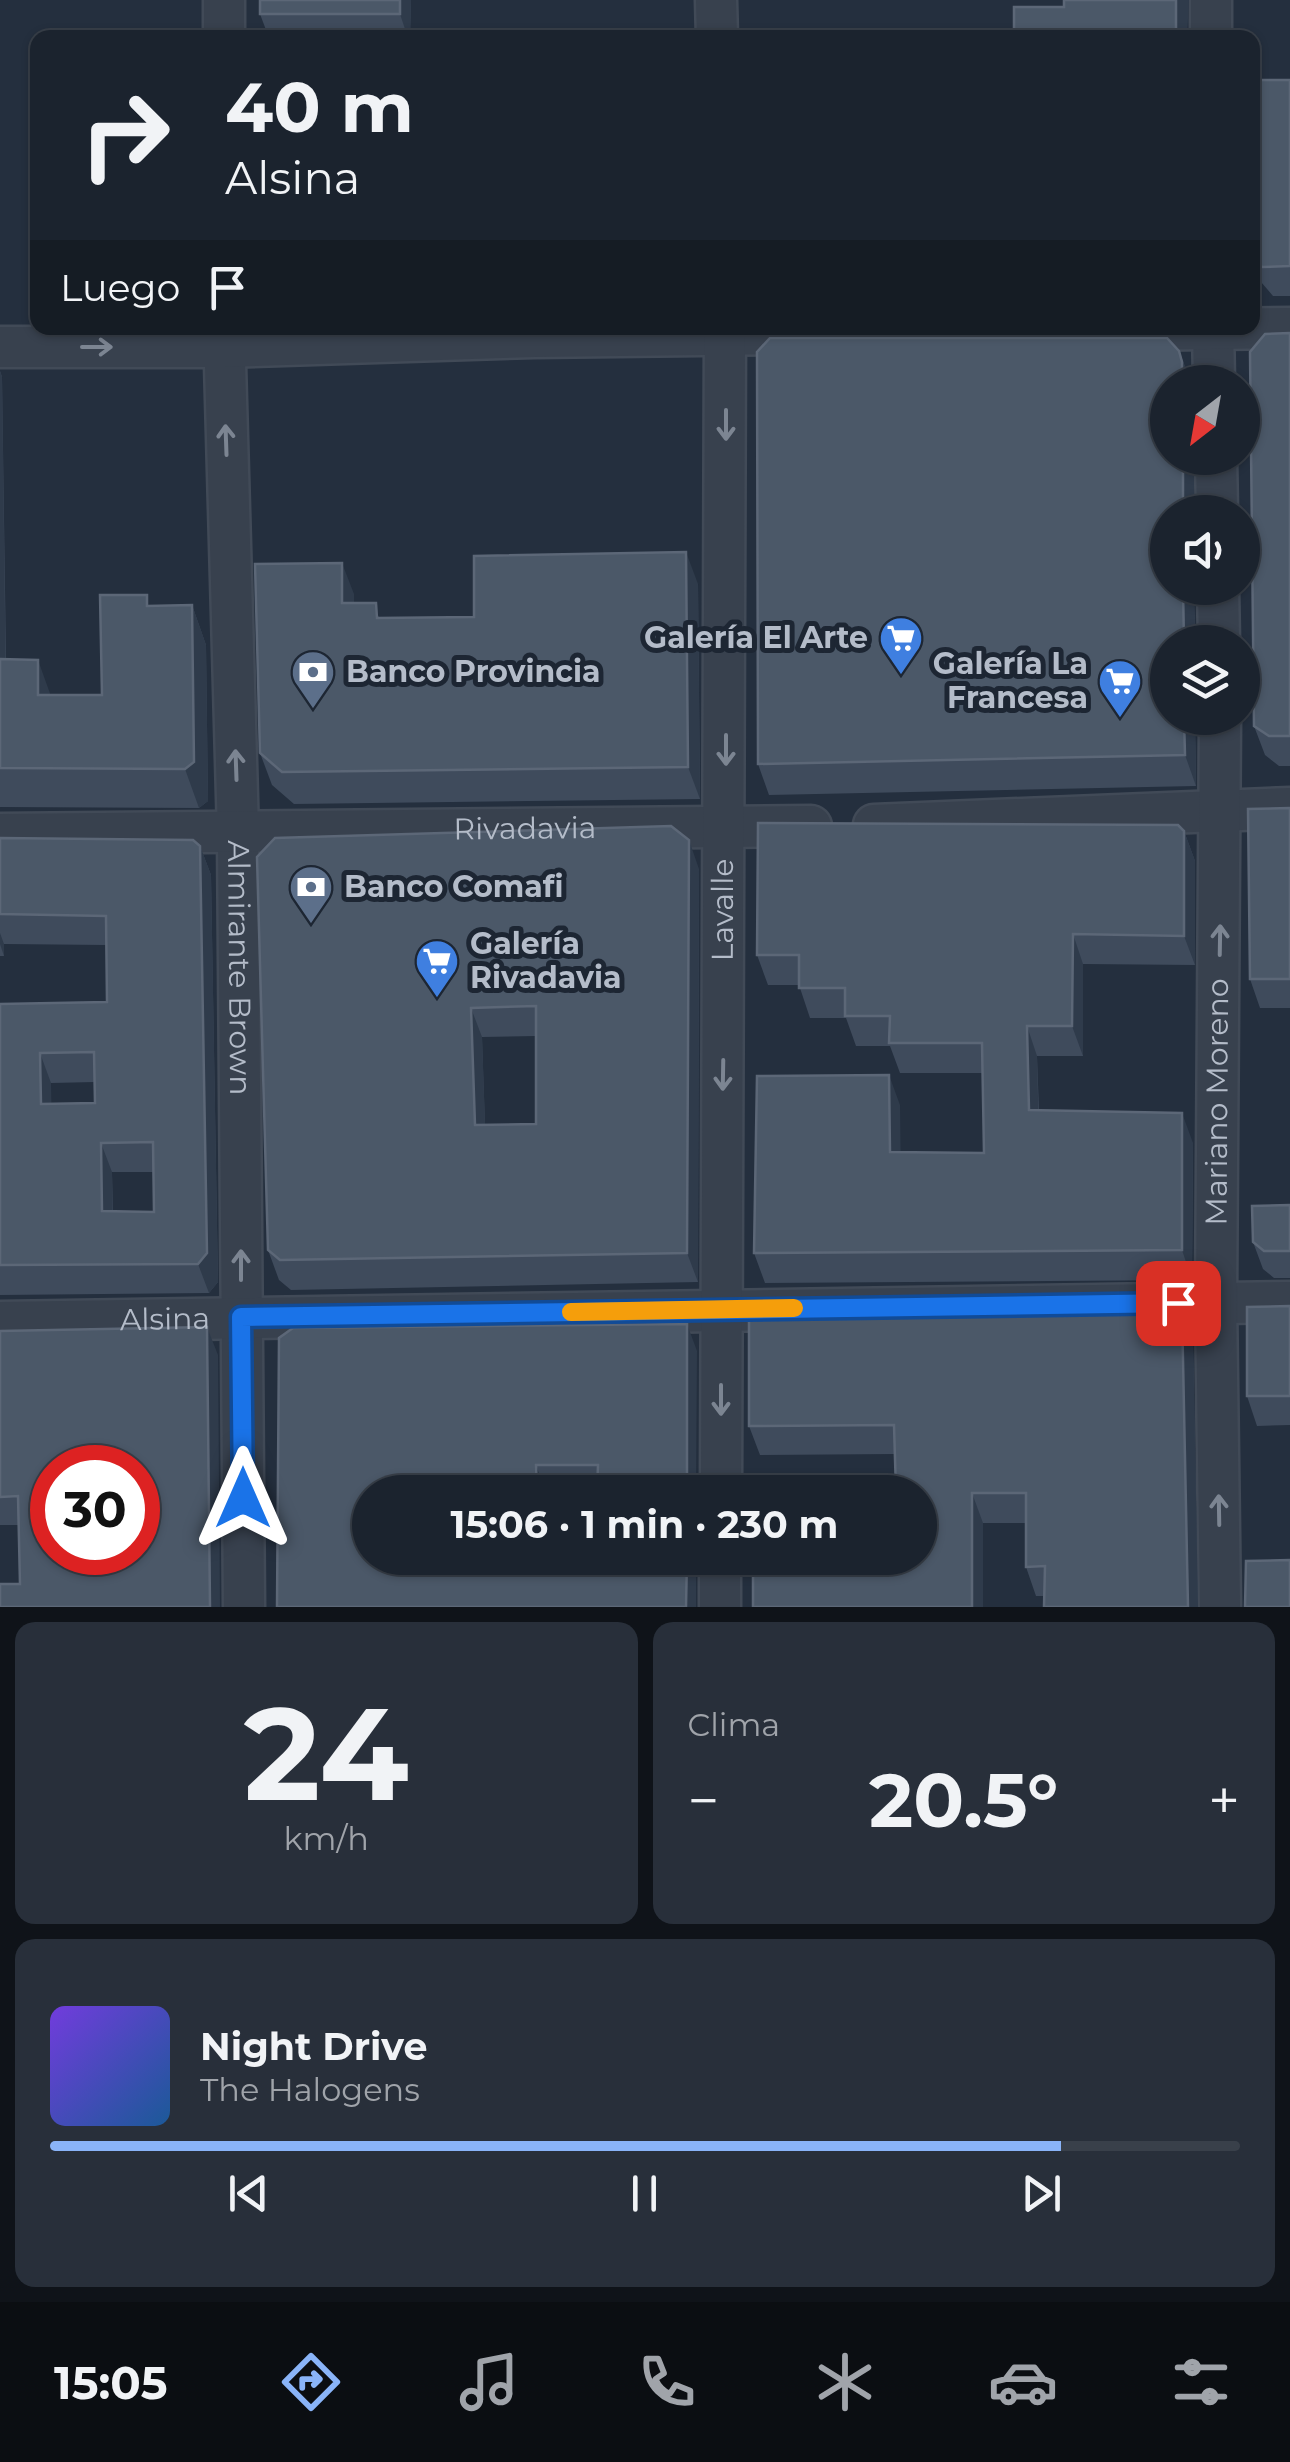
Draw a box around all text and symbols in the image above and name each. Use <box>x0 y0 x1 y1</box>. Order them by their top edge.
text: 40 m <box>225 64 414 150</box>
icon: right <box>60 70 190 200</box>
text: Alsina <box>225 150 360 205</box>
icon: arrive <box>200 260 255 315</box>
text: Luego <box>60 264 180 311</box>
one-way arrow <box>80 338 113 356</box>
north arrow <box>1150 365 1260 475</box>
map controls <box>1150 365 1260 735</box>
one-way arrow <box>716 408 736 440</box>
one-way arrow <box>217 424 236 456</box>
button: sound <box>1150 495 1260 605</box>
supermarket icon: Galería El Arte <box>878 615 924 676</box>
place label: Galería El Arte <box>644 619 868 656</box>
button: layers <box>1150 625 1260 735</box>
place label: Galería La Francesa <box>933 645 1088 716</box>
bank icon: Banco Provincia <box>290 649 336 710</box>
place label: Banco Provincia <box>346 653 600 690</box>
supermarket icon: Galería La Francesa <box>1097 658 1143 719</box>
one-way arrow <box>716 732 736 765</box>
one-way arrow <box>227 749 246 781</box>
street label: Rivadavia <box>453 809 597 848</box>
street label: Almirante Brown <box>220 840 259 1096</box>
street label: Lavalle <box>704 859 741 961</box>
bank icon: Banco Comafi <box>288 864 334 925</box>
place label: Banco Comafi <box>344 868 564 905</box>
one-way arrow <box>1211 924 1230 956</box>
place label: Galería Rivadavia <box>470 925 621 996</box>
supermarket icon: Galería Rivadavia <box>414 938 460 999</box>
street label: Mariano Moreno <box>1198 978 1236 1226</box>
one-way arrow <box>714 1058 732 1090</box>
one-way arrow <box>232 1249 250 1282</box>
pin <box>1136 1261 1221 1346</box>
icon: arrive <box>1151 1276 1206 1331</box>
street label: Alsina <box>120 1300 210 1338</box>
one-way arrow <box>712 1382 730 1415</box>
speed limit sign: 30 <box>30 1445 160 1575</box>
position arrow <box>191 1446 295 1550</box>
one-way arrow <box>1209 1494 1228 1526</box>
text: 15:06 · 1 min · 230 m <box>451 1501 838 1548</box>
text: 24 <box>244 1674 409 1833</box>
text: Clima <box>688 1705 780 1744</box>
text: 20.5° <box>869 1754 1058 1846</box>
text: − <box>688 1767 719 1834</box>
text: + <box>1208 1767 1240 1834</box>
text: km/h <box>284 1819 369 1858</box>
text: Night Drive <box>200 2023 427 2070</box>
text: The Halogens <box>200 2070 420 2109</box>
icon: previous <box>221 2166 276 2221</box>
icon: pause <box>617 2166 672 2221</box>
icon: next <box>1014 2166 1069 2221</box>
icon: directions <box>276 2347 346 2417</box>
icon: music <box>454 2347 524 2417</box>
icon: phone <box>632 2347 702 2417</box>
icon: climate <box>810 2347 880 2417</box>
icon: car <box>988 2347 1058 2417</box>
icon: filters <box>1166 2347 1236 2417</box>
text: 15:05 <box>54 2355 168 2410</box>

